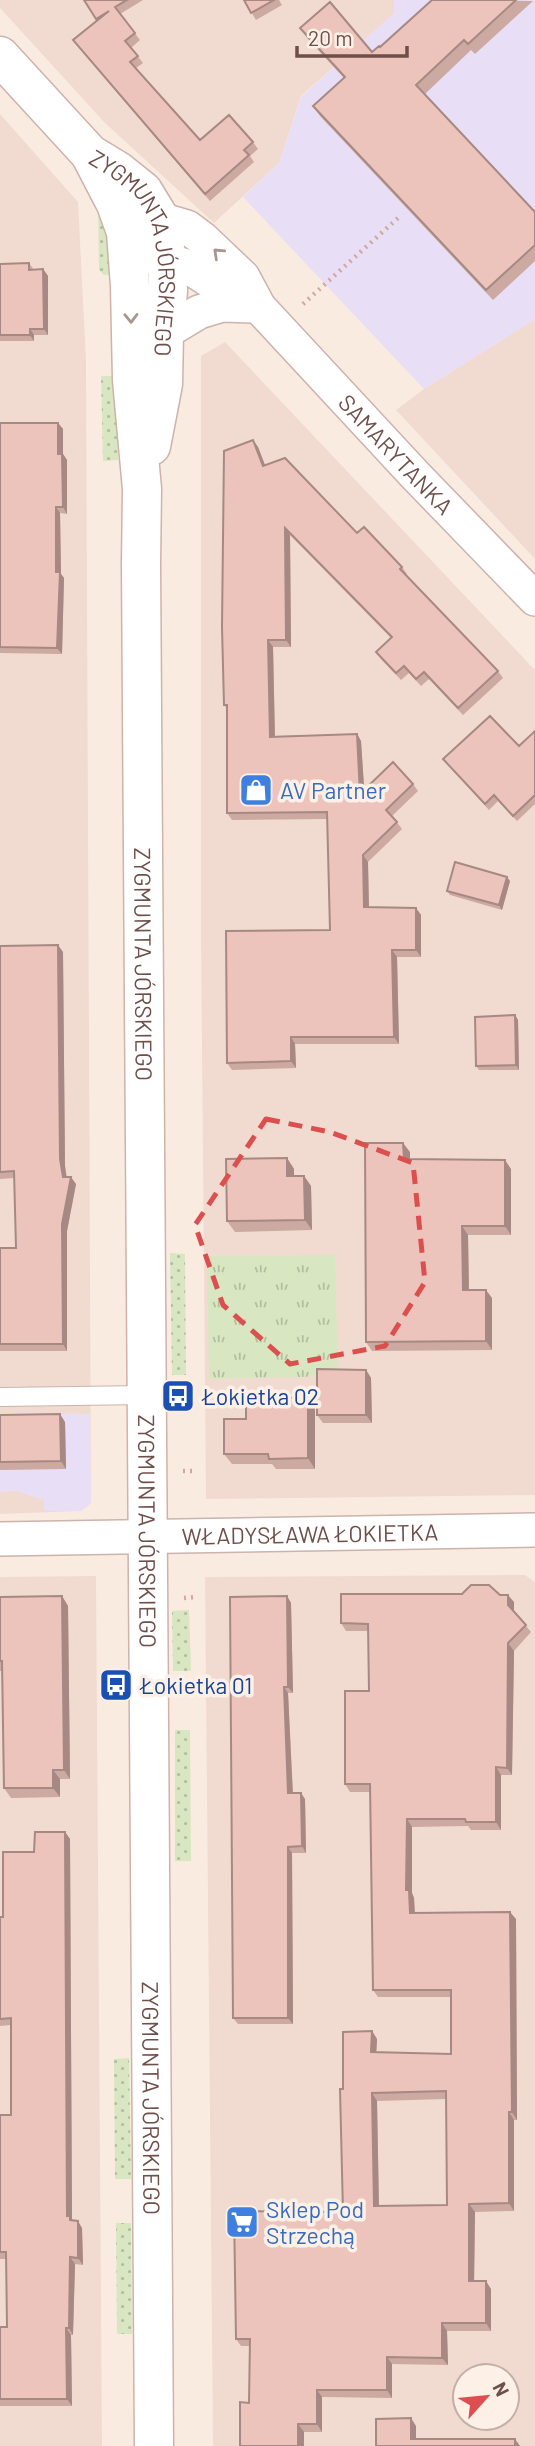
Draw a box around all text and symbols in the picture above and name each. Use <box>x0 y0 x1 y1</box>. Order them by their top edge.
scale bar <box>297 14 407 58</box>
text: 20 m <box>308 25 353 50</box>
street label: ZYGMUNTA JÓRSKIEGO <box>85 143 182 357</box>
one-way arrow <box>213 248 226 261</box>
one-way arrow <box>123 313 139 324</box>
street label: SAMARYTANKA <box>333 388 459 520</box>
shop icon: AV Partner <box>237 771 275 809</box>
place label: AV Partner <box>280 776 387 804</box>
street label: ZYGMUNTA JÓRSKIEGO <box>129 847 159 1081</box>
bus stop icon: Łokietka 02 <box>159 1377 197 1415</box>
place label: Łokietka 02 <box>201 1382 319 1410</box>
street label: ZYGMUNTA JÓRSKIEGO <box>133 1414 162 1648</box>
street label: WŁADYSŁAWA ŁOKIETKA <box>181 1518 439 1550</box>
bus stop icon: Łokietka 01 <box>97 1666 135 1704</box>
place label: Łokietka 01 <box>139 1671 252 1699</box>
street label: ZYGMUNTA JÓRSKIEGO <box>137 1981 166 2215</box>
place label: Sklep Pod Strzechą <box>266 2195 364 2249</box>
supermarket icon: Sklep Pod Strzechą <box>223 2203 261 2241</box>
north arrow <box>451 2362 521 2432</box>
text: N <box>488 2378 515 2400</box>

